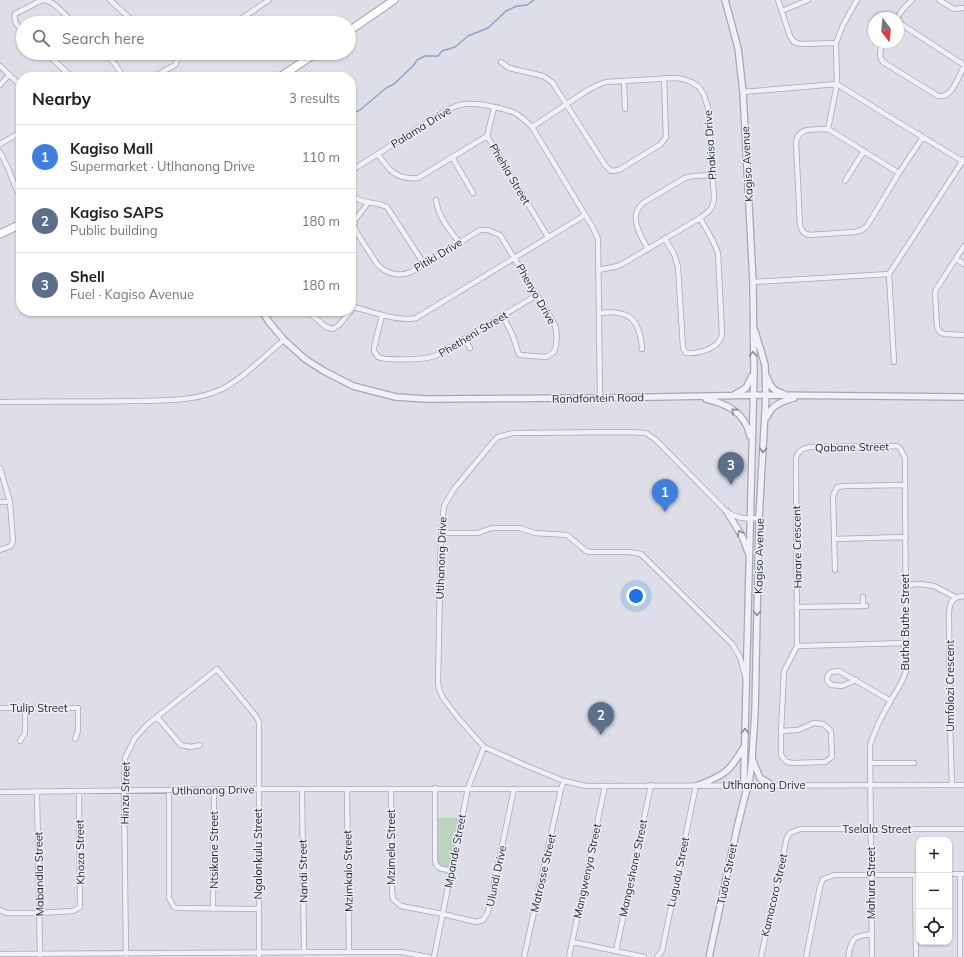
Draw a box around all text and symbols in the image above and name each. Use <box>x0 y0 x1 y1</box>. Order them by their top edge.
north arrow <box>868 12 904 48</box>
search box <box>16 16 356 60</box>
icon: search <box>30 27 52 49</box>
text: Search here <box>62 29 144 48</box>
text: Nearby <box>32 88 91 109</box>
text: 3 results <box>289 90 340 106</box>
street label: Palama Drive <box>388 103 454 151</box>
street label: Phakisa Drive <box>701 110 719 180</box>
street label: Kagiso Avenue <box>738 126 756 202</box>
text: Kagiso Mall <box>70 139 153 158</box>
street label: Phehla Street <box>486 141 534 207</box>
text: 1 <box>41 149 49 165</box>
text: 110 m <box>302 149 340 165</box>
text: Supermarket · Utlhanong Drive <box>70 158 255 174</box>
text: Kagiso SAPS <box>70 203 164 222</box>
text: 2 <box>41 213 49 229</box>
text: 180 m <box>302 213 340 229</box>
text: Public building <box>70 222 158 238</box>
street label: Pitiki Drive <box>411 235 465 275</box>
street label: Phenyo Drive <box>513 261 559 327</box>
text: Shell <box>70 267 105 286</box>
text: 3 <box>41 277 49 293</box>
text: 180 m <box>302 277 340 293</box>
text: Fuel · Kagiso Avenue <box>70 286 194 302</box>
street label: Phetheni Street <box>436 308 510 360</box>
one-way arrow <box>749 351 757 357</box>
street label: Randfontein Road <box>552 390 644 406</box>
one-way arrow <box>732 409 739 416</box>
street label: Qabane Street <box>815 439 889 455</box>
one-way arrow <box>759 447 768 453</box>
pin: 3 <box>718 452 744 485</box>
pin: 1 <box>652 479 678 512</box>
street label: Harare Crescent <box>789 505 805 589</box>
street label: Utlhanong Drive <box>433 516 449 600</box>
street label: Kagiso Avenue <box>751 518 767 594</box>
one-way arrow <box>737 530 745 537</box>
street label: Butha Buthe Street <box>898 573 912 671</box>
your location <box>626 586 646 606</box>
one-way arrow <box>753 610 762 616</box>
street label: Umfolozi Crescent <box>943 640 957 732</box>
street label: Tulip Street <box>10 701 68 715</box>
pin: 2 <box>588 702 614 735</box>
one-way arrow <box>741 728 749 734</box>
street label: Hinza Street <box>117 761 133 825</box>
street label: Utlhanong Drive <box>723 778 805 792</box>
street label: Utlhanong Drive <box>171 782 255 798</box>
street label: Ngalonkulu Street <box>251 808 265 900</box>
street label: Mzimela Street <box>384 809 398 885</box>
street label: Ntsikane Street <box>207 811 221 889</box>
street label: Mpande Street <box>441 813 469 889</box>
street label: Mangeshane Street <box>616 818 650 918</box>
street label: Khoza Street <box>72 819 88 885</box>
street label: Mangwenya Street <box>570 822 604 920</box>
street label: Tselala Street <box>843 822 912 836</box>
street label: Mzimkalo Street <box>340 830 356 912</box>
street label: Mabandla Street <box>31 831 47 917</box>
street label: Matrosse Street <box>527 832 559 914</box>
street label: Lugudu Street <box>664 835 692 908</box>
map controls <box>916 837 952 945</box>
button: + <box>916 837 952 873</box>
street label: Nandi Street <box>295 839 311 903</box>
street label: Tudor Street <box>714 842 740 906</box>
street label: Ulundi Drive <box>483 844 509 908</box>
street label: Mahura Street <box>864 847 878 919</box>
street label: Kamacoro Street <box>758 852 790 938</box>
button: − <box>916 873 952 909</box>
button: locate <box>916 909 952 945</box>

